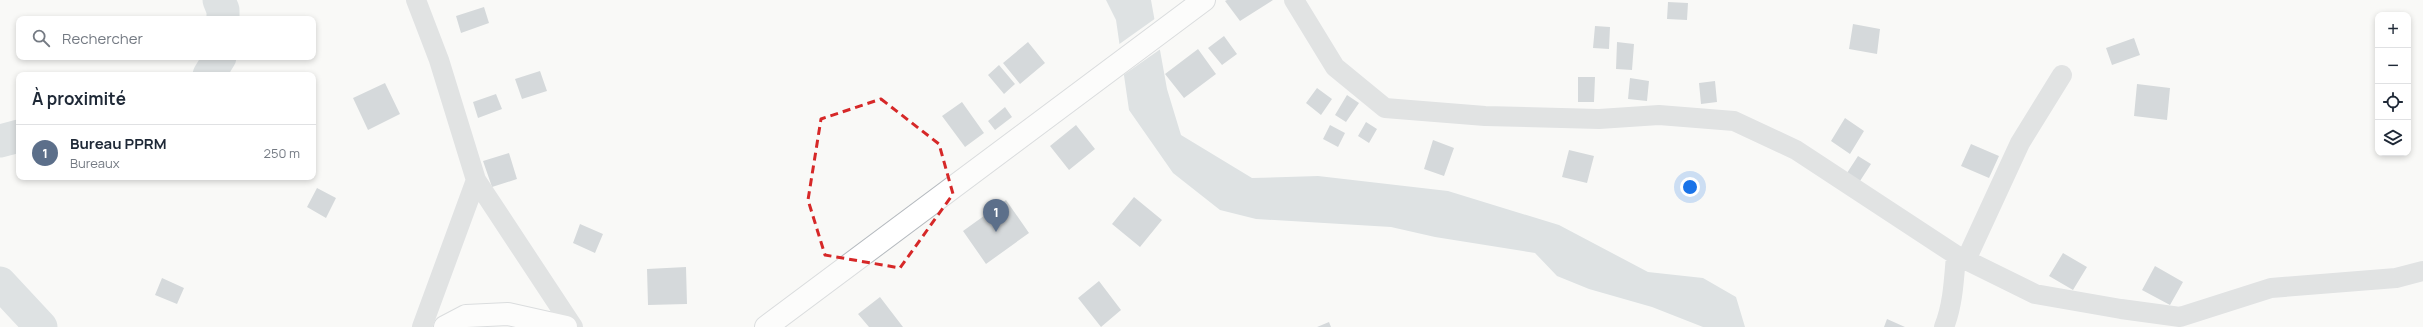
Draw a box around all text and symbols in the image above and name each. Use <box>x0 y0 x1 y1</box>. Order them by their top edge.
map controls <box>2375 12 2411 156</box>
button: + <box>2375 12 2411 48</box>
search box <box>16 16 316 60</box>
icon: search <box>30 27 52 49</box>
text: Rechercher <box>62 28 143 49</box>
button: − <box>2375 48 2411 84</box>
button: locate <box>2375 84 2411 120</box>
text: À proximité <box>32 87 126 110</box>
button: layers <box>2375 120 2411 156</box>
text: Bureau PPRM <box>70 133 166 154</box>
text: 1 <box>42 144 48 162</box>
text: 250 m <box>264 144 300 162</box>
text: Bureaux <box>70 154 120 172</box>
your location <box>1680 177 1700 197</box>
pin: 1 <box>983 199 1009 232</box>

